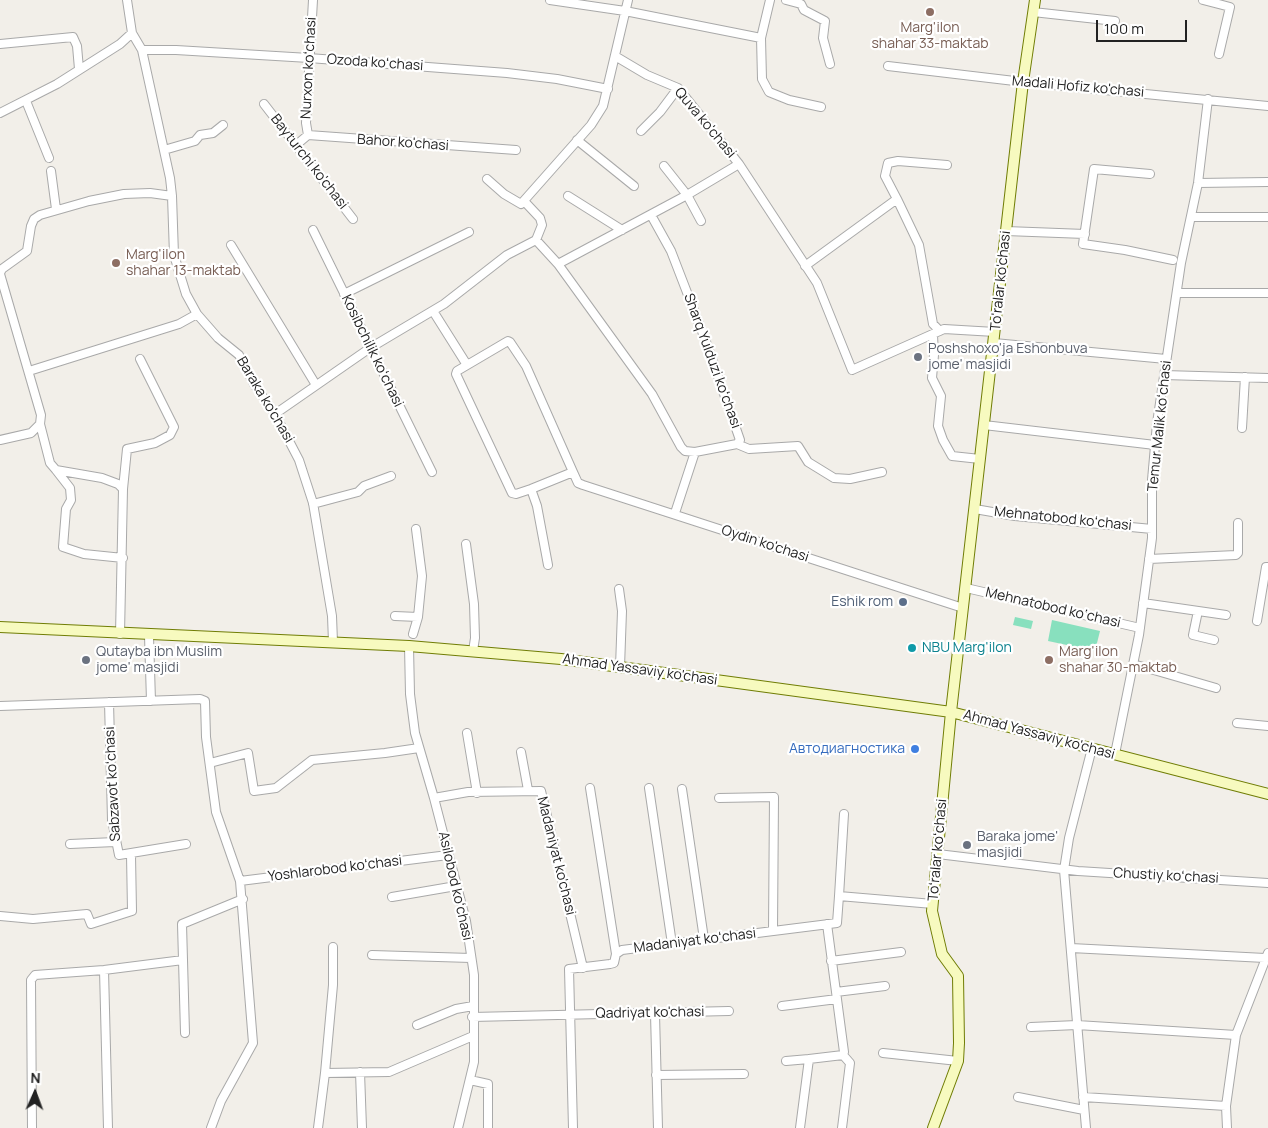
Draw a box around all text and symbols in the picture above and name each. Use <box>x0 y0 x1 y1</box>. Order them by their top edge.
marker: Marg'ilon shahar 33-maktab <box>924 6 936 18</box>
scale bar <box>1098 10 1189 42</box>
street label: Nurxon koʻchasi <box>298 17 320 119</box>
text: 100 m <box>1104 18 1144 39</box>
place label: Marg'ilon shahar 33-maktab <box>871 20 989 52</box>
street label: Ozoda koʻchasi <box>326 51 424 75</box>
street label: Madali Hofiz ko'chasi <box>1011 73 1145 101</box>
street label: Quva ko'chasi <box>671 84 739 162</box>
street label: Bayturchi ko'chasi <box>267 111 351 213</box>
street label: Bahor ko'chasi <box>357 131 449 155</box>
street label: To'ralar ko'chasi <box>987 230 1015 332</box>
place label: Marg'ilon shahar 13-maktab <box>126 247 241 280</box>
marker: Marg'ilon shahar 13-maktab <box>110 257 122 269</box>
street label: Sharq Yulduzi koʻchasi <box>680 291 744 431</box>
street label: Kosibchilik koʻchasi <box>337 292 407 410</box>
place label: Poshshoxo'ja Eshonbuva jome' masjidi <box>928 341 1087 374</box>
marker: Poshshoxo'ja Eshonbuva jome' masjidi <box>912 351 924 363</box>
street label: Baraka ko'chasi <box>233 354 297 446</box>
street label: Temur Malik koʻchasi <box>1145 360 1175 492</box>
street label: Mehnatobod koʻchasi <box>993 503 1133 535</box>
street label: Oydin ko'chasi <box>719 522 811 566</box>
street label: Mehnatobod ko‘chasi <box>984 584 1122 632</box>
place label: Eshik rom <box>831 594 893 610</box>
marker: Eshik rom <box>897 596 909 608</box>
place label: NBU Marg'ilon <box>922 640 1012 656</box>
marker: NBU Marg'ilon <box>906 642 918 654</box>
place label: Qutayba ibn Muslim jome' masjidi <box>96 644 222 676</box>
place label: Marg'ilon shahar 30-maktab <box>1059 644 1177 676</box>
street label: Ahmad Yassaviy ko'chasi <box>561 651 719 689</box>
marker: Qutayba ibn Muslim jome' masjidi <box>80 654 92 666</box>
marker: Marg'ilon shahar 30-maktab <box>1043 654 1055 666</box>
street label: Ahmad Yassaviy ko'chasi <box>961 707 1117 763</box>
street label: Sabzavot koʻchasi <box>102 726 124 842</box>
place label: Автодиагностика <box>789 741 905 757</box>
marker: Автодиагностика <box>909 743 921 755</box>
street label: Madaniyat ko'chasi <box>533 795 579 917</box>
street label: Toʻralar koʻchasi <box>925 798 951 902</box>
place label: Baraka jome' masjidi <box>977 829 1058 862</box>
street label: Asilobod koʻchasi <box>434 830 476 942</box>
marker: Baraka jome' masjidi <box>961 839 973 851</box>
street label: Yoshlarobod koʻchasi <box>267 852 403 886</box>
street label: Chustiy koʻchasi <box>1113 865 1219 887</box>
street label: Madaniyat koʻchasi <box>633 925 757 957</box>
street label: Qadriyat ko'chasi <box>595 1004 705 1022</box>
north arrow <box>10 1068 60 1118</box>
text: N <box>30 1068 41 1087</box>

